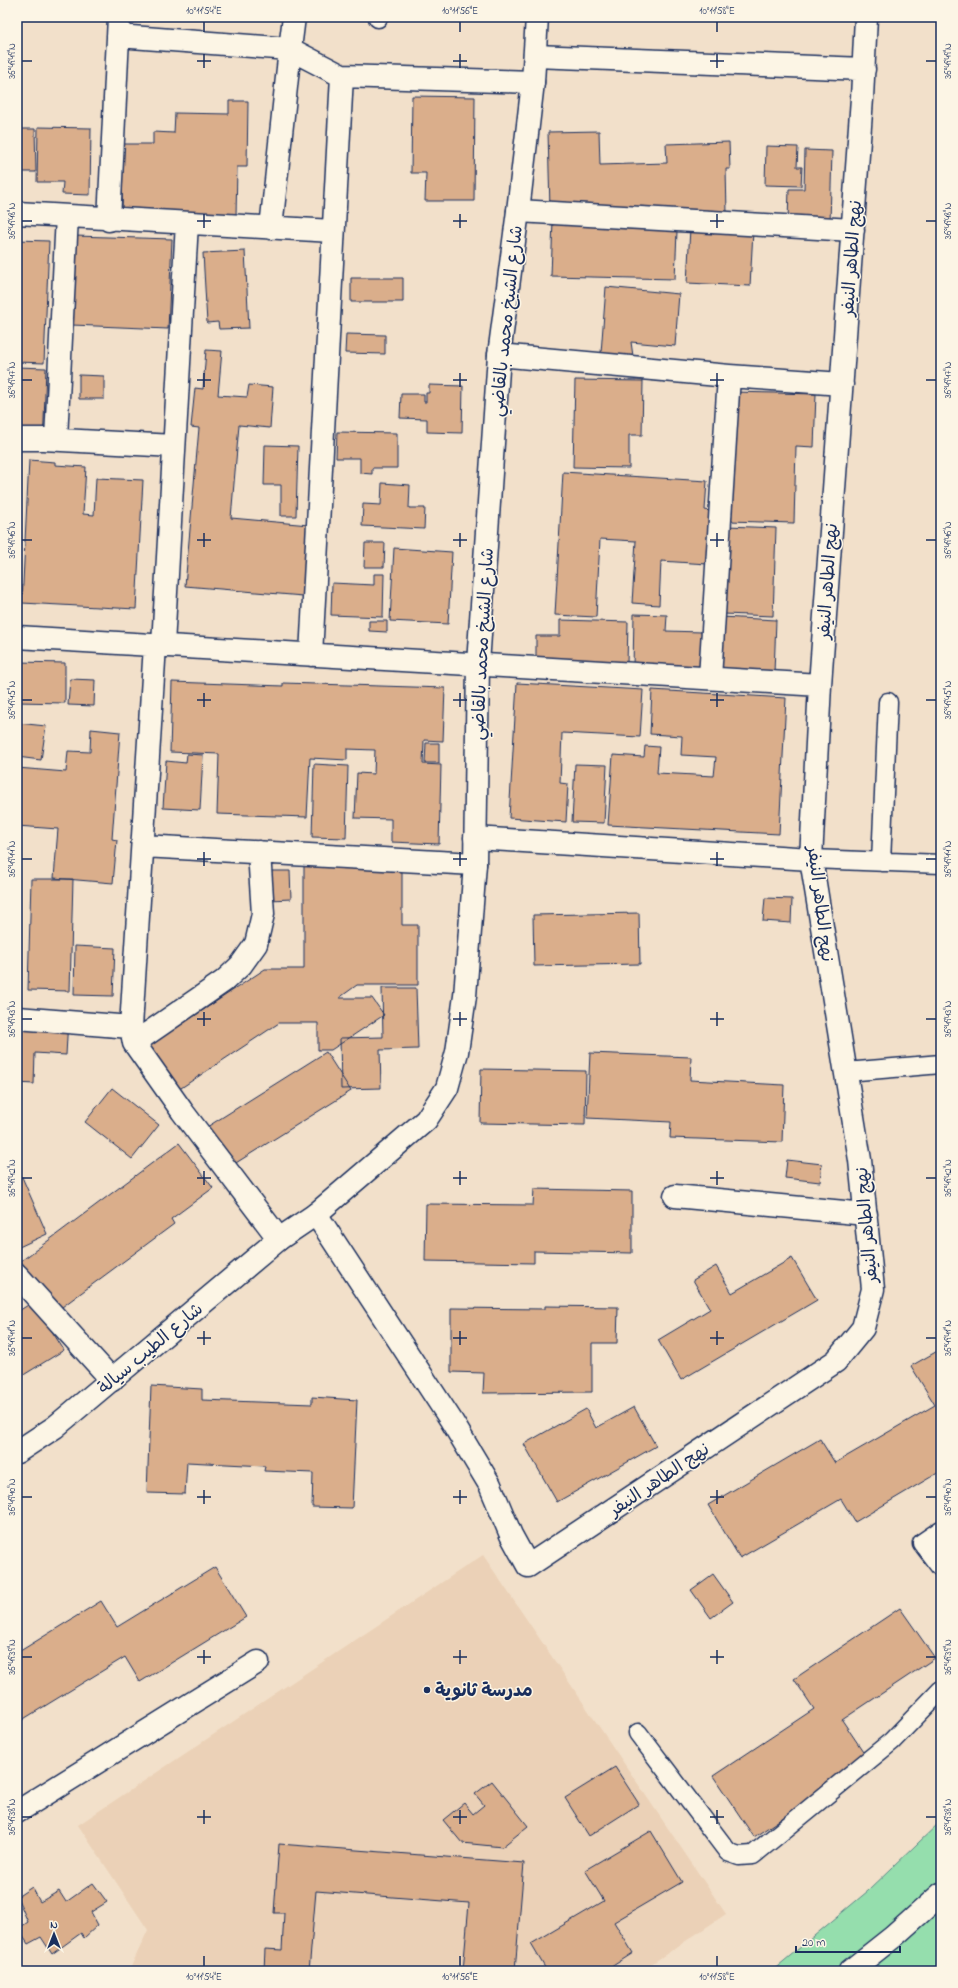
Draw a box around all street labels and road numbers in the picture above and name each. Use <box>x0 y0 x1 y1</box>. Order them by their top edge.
street label: نهج الطاهر النيفر <box>836 199 870 319</box>
street label: شارع الشيخ محمد بالقاضي <box>485 224 532 418</box>
street label: نهج الطاهر النيفر <box>812 522 846 642</box>
street label: شارع الشيخ محمد بالقاضي <box>466 547 503 741</box>
street label: نهج الطاهر النيفر <box>799 843 839 963</box>
street label: نهج الطاهر النيفر <box>850 1166 886 1286</box>
street label: شارع الطيب سيالة <box>93 1297 210 1402</box>
street label: نهج الطاهر النيفر <box>603 1437 716 1525</box>

